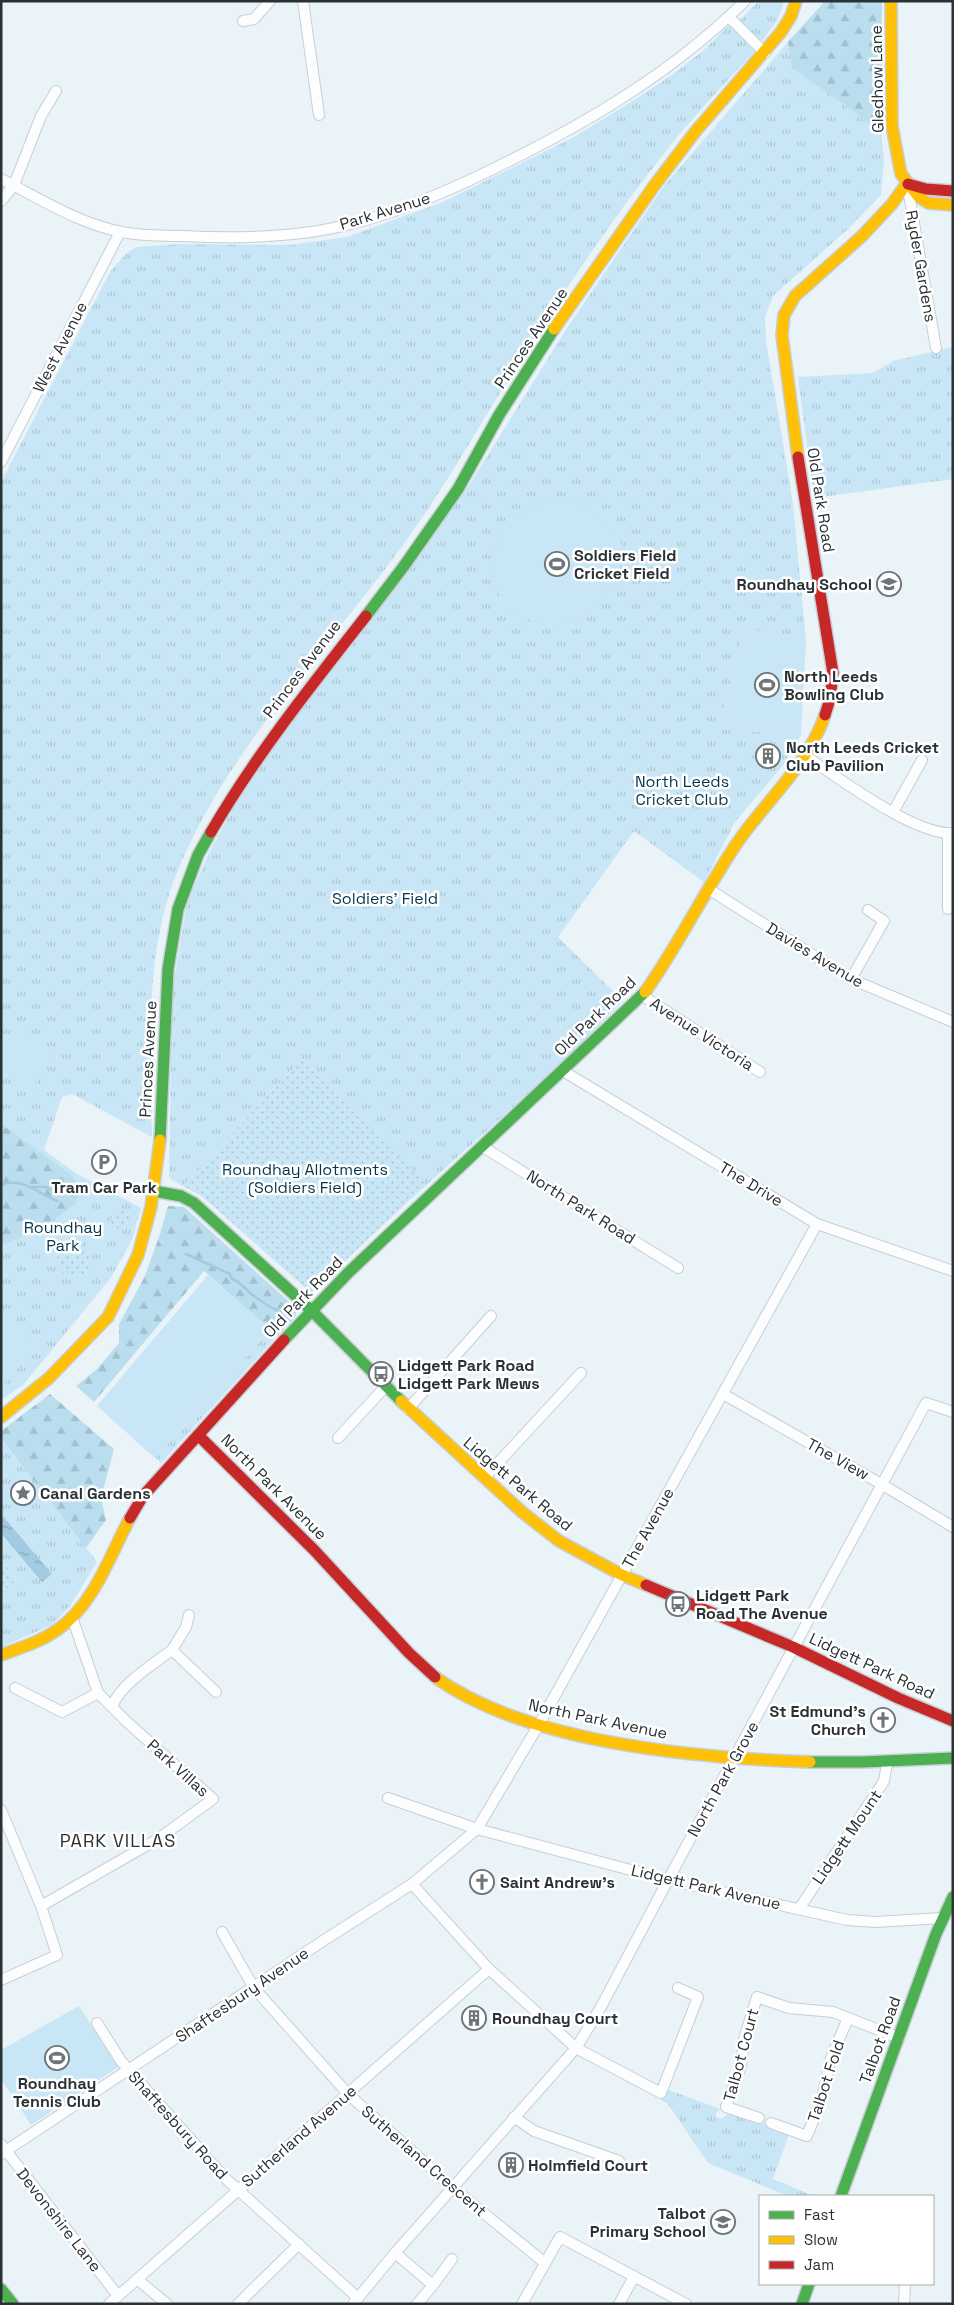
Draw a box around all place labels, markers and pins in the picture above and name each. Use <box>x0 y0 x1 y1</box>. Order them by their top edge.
place label: Soldiers Field Cricket Field <box>574 545 677 584</box>
sports icon: Soldiers Field Cricket Field <box>544 551 570 577</box>
school or university icon: Roundhay School <box>876 571 902 597</box>
place label: Roundhay School <box>737 574 872 595</box>
place label: North Leeds Bowling Club <box>784 666 884 705</box>
sports icon: North Leeds Bowling Club <box>754 672 780 698</box>
place label: North Leeds Cricket Club Pavilion <box>786 737 939 776</box>
building icon: North Leeds Cricket Club Pavilion <box>755 743 781 769</box>
parking icon: Tram Car Park <box>91 1149 117 1175</box>
place label: Tram Car Park <box>51 1177 157 1198</box>
place label: Lidgett Park Road Lidgett Park Mews <box>398 1355 540 1394</box>
bus stop icon: Lidgett Park Road Lidgett Park Mews <box>368 1361 394 1387</box>
place icon: Canal Gardens <box>10 1480 36 1506</box>
place label: Canal Gardens <box>40 1483 151 1504</box>
place label: Lidgett Park Road The Avenue <box>696 1585 828 1624</box>
bus stop icon: Lidgett Park Road The Avenue <box>665 1591 691 1617</box>
place label: St Edmund's Church <box>769 1701 866 1740</box>
church icon: St Edmund's Church <box>870 1707 896 1733</box>
church icon: Saint Andrew's <box>469 1869 495 1895</box>
place label: Saint Andrew's <box>500 1872 615 1893</box>
building icon: Roundhay Court <box>461 2005 487 2031</box>
place label: Roundhay Court <box>492 2008 618 2029</box>
sports icon: Roundhay Tennis Club <box>44 2045 70 2071</box>
place label: Roundhay Tennis Club <box>13 2073 101 2112</box>
building icon: Holmfield Court <box>498 2152 524 2178</box>
place label: Holmfield Court <box>528 2155 648 2176</box>
place label: Talbot Primary School <box>590 2203 706 2242</box>
school or university icon: Talbot Primary School <box>710 2209 736 2235</box>

